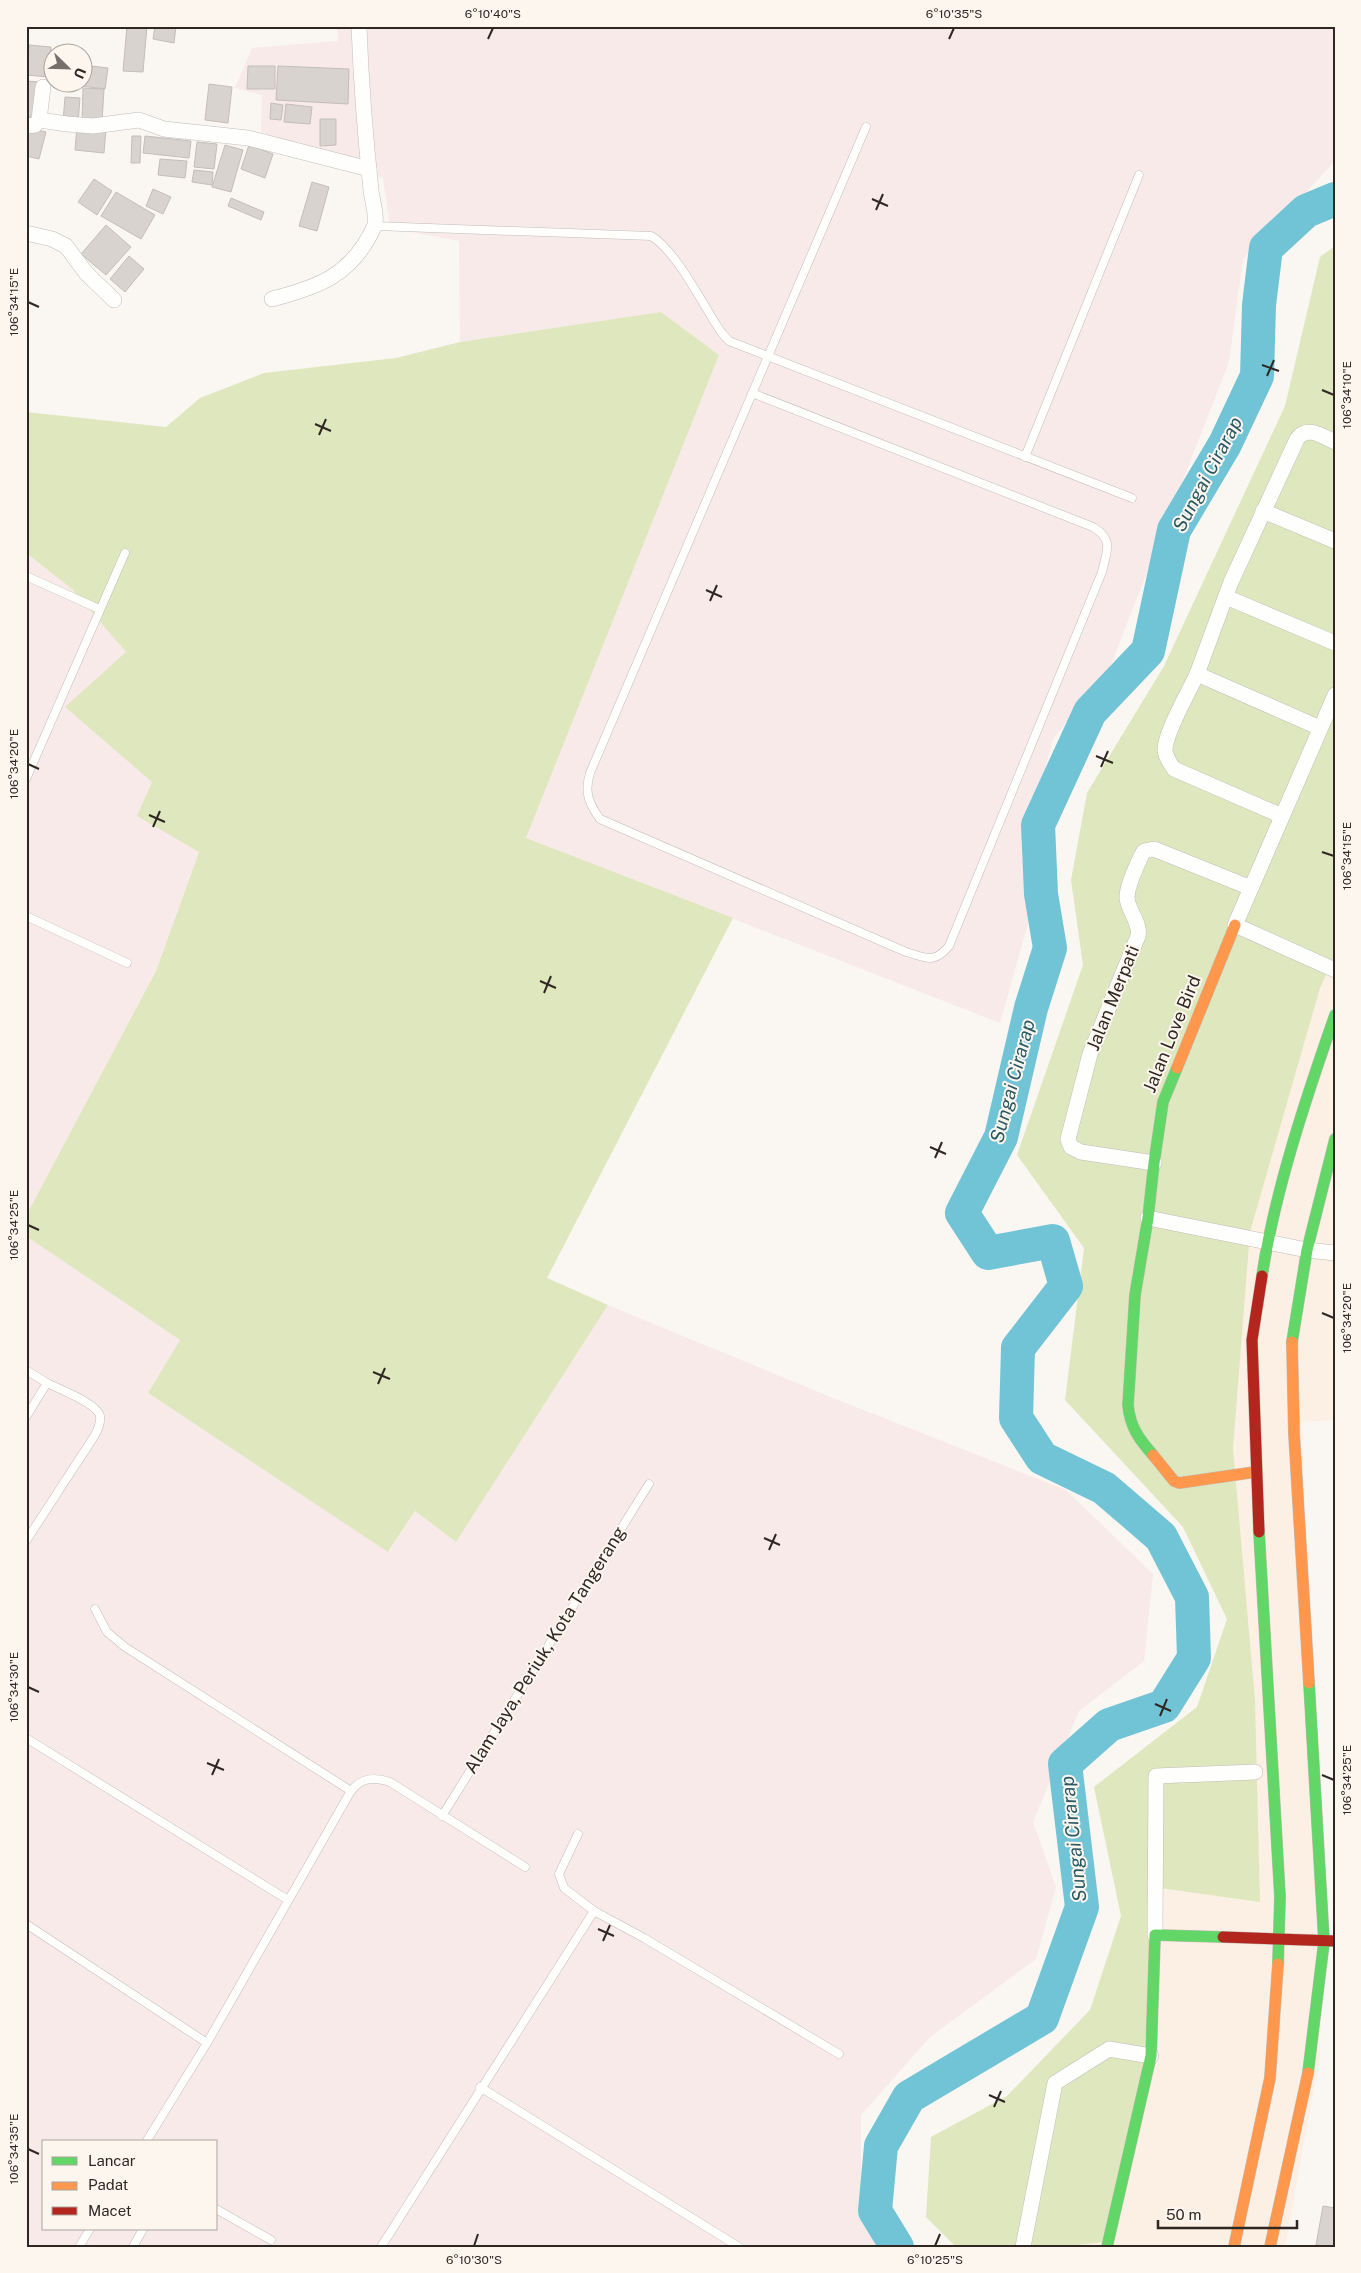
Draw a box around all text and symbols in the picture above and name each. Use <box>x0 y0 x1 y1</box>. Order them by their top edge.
text: 6°10'40"S <box>465 7 521 21</box>
text: 6°10'35"S <box>926 7 982 21</box>
north arrow <box>42 42 92 92</box>
text: U <box>71 65 89 81</box>
text: 106°34'15"E <box>7 268 21 336</box>
text: 106°34'10"E <box>1340 361 1354 429</box>
water label: Sungai Cirarap <box>1168 413 1246 535</box>
text: 106°34'20"E <box>7 729 21 799</box>
text: 106°34'15"E <box>1340 822 1354 890</box>
street label: Jalan Merpati <box>1082 942 1143 1054</box>
street label: Jalan Love Bird <box>1138 972 1205 1096</box>
water label: Sungai Cirarap <box>985 1017 1039 1145</box>
text: 106°34'25"E <box>7 1190 21 1260</box>
text: 106°34'20"E <box>1340 1283 1354 1353</box>
street label: Alam Jaya, Periuk, Kota Tangerang <box>460 1522 630 1777</box>
text: 106°34'30"E <box>7 1652 21 1722</box>
text: 106°34'25"E <box>1340 1745 1354 1815</box>
water label: Sungai Cirarap <box>1055 1775 1091 1903</box>
text: 106°34'35"E <box>7 2113 21 2185</box>
legend <box>42 2140 218 2230</box>
text: Lancar <box>88 2152 136 2169</box>
text: Padat <box>88 2176 129 2193</box>
scale bar <box>1158 2198 1297 2230</box>
text: Macet <box>88 2202 132 2219</box>
text: 50 m <box>1166 2206 1201 2223</box>
text: 6°10'30"S <box>446 2253 502 2267</box>
text: 6°10'25"S <box>907 2253 963 2267</box>

